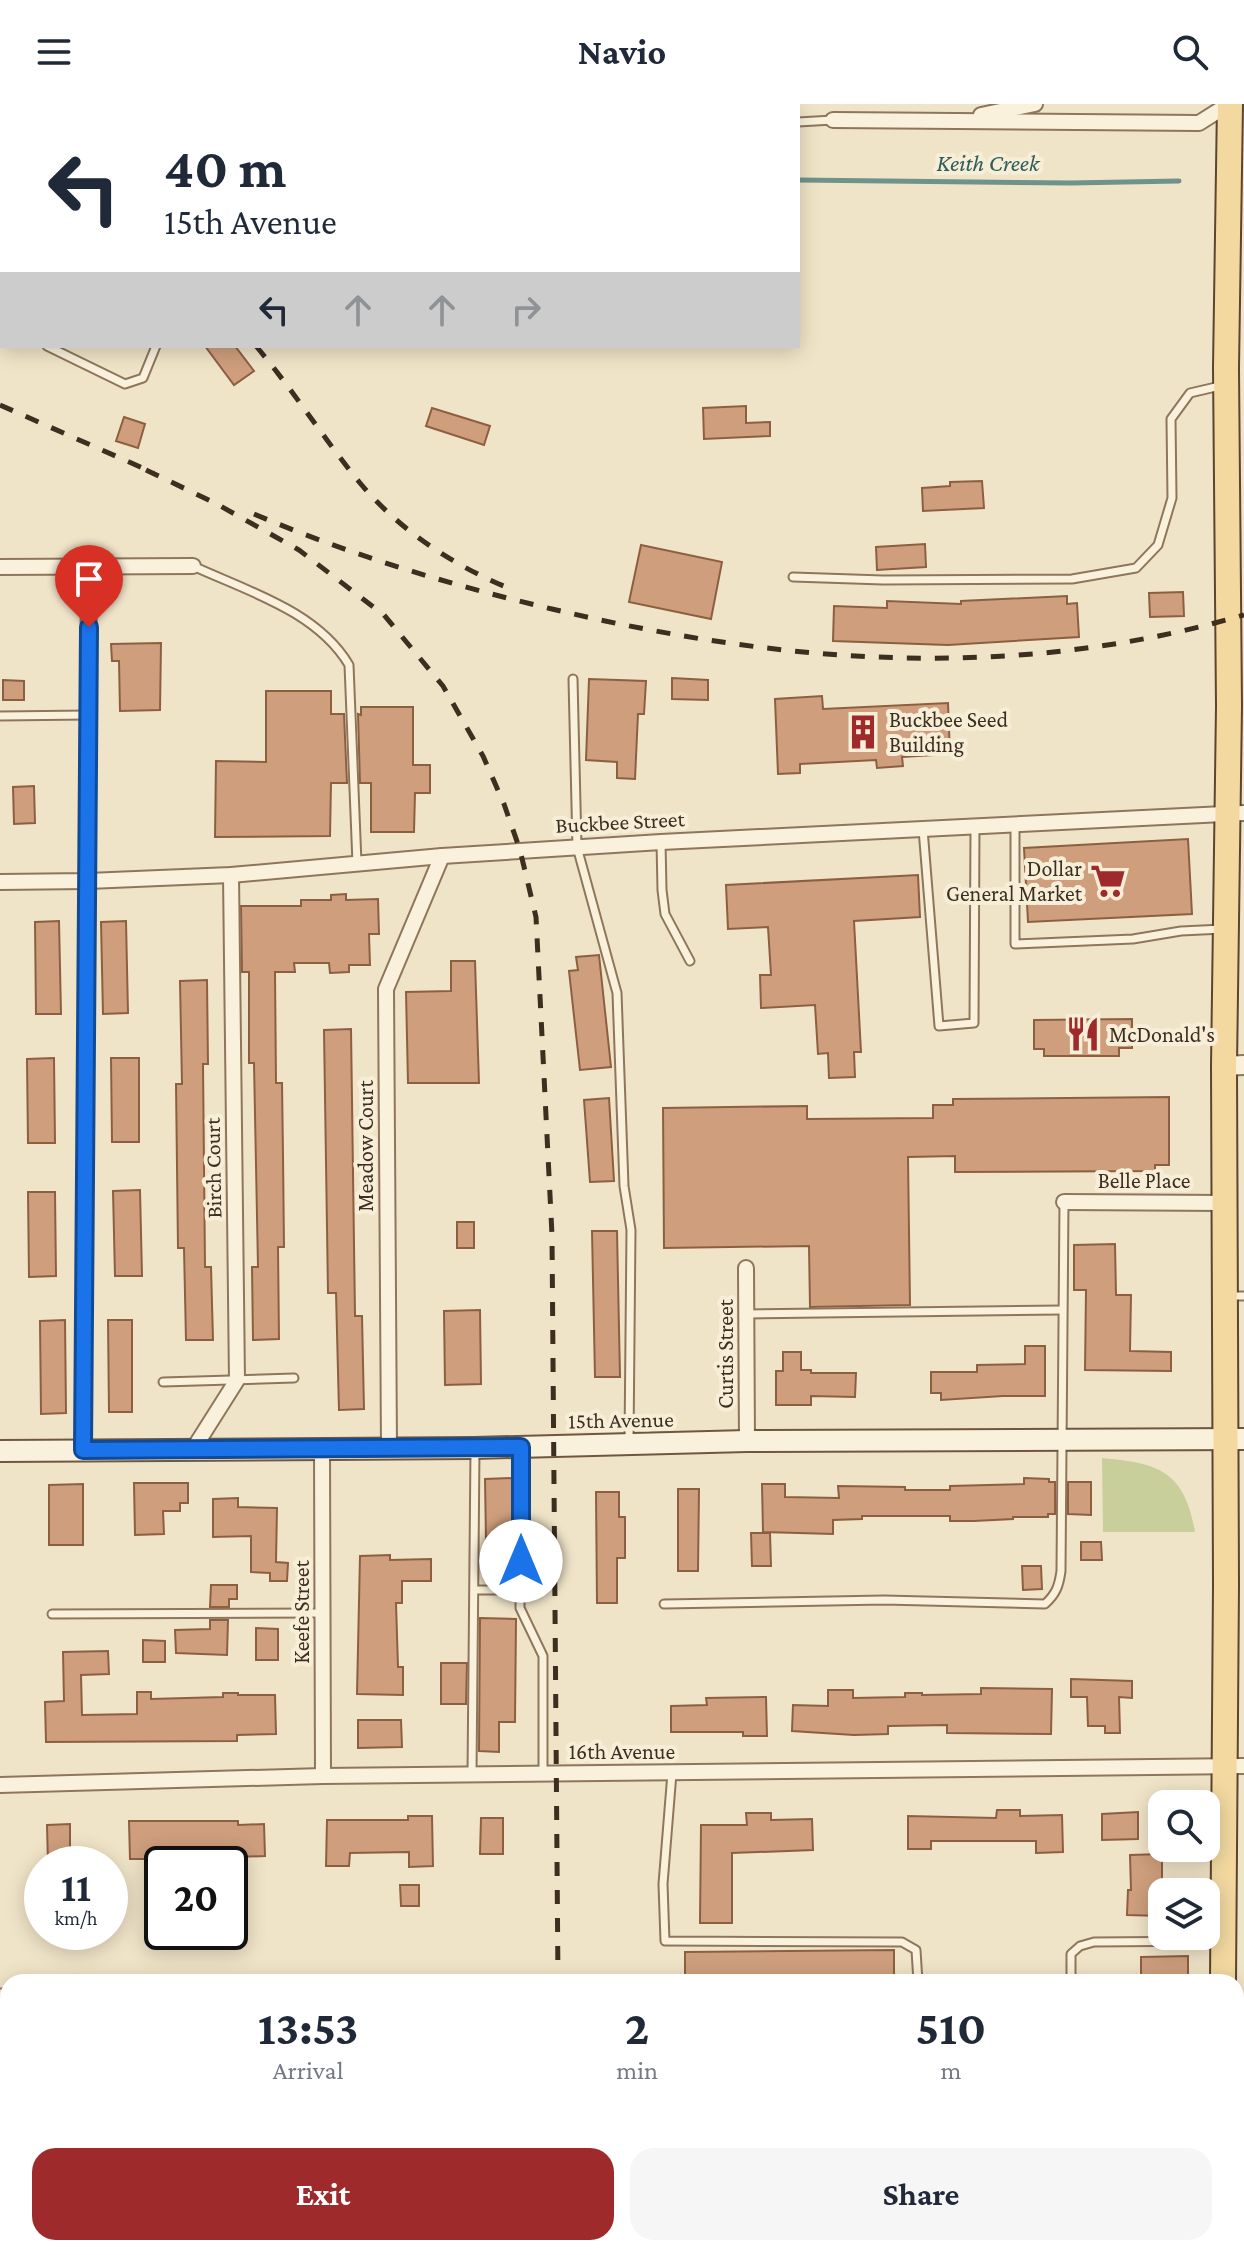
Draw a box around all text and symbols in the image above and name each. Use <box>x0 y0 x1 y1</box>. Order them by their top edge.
icon: menu <box>32 30 76 74</box>
icon: search <box>1168 30 1212 74</box>
text: Navio <box>578 32 666 72</box>
icon: left <box>32 136 136 240</box>
text: 40 m <box>164 137 286 199</box>
water label: Keith Creek <box>937 149 1041 176</box>
text: 15th Avenue <box>164 202 337 242</box>
icon: left <box>252 288 296 332</box>
icon: ahead <box>336 288 380 332</box>
icon: ahead <box>420 288 464 332</box>
icon: right <box>504 288 548 332</box>
pin <box>55 545 123 627</box>
icon: arrive <box>67 557 111 601</box>
place label: Buckbee Seed Building <box>889 707 1008 757</box>
building icon: Buckbee Seed Building <box>844 713 882 751</box>
street label: Buckbee Street <box>555 806 686 838</box>
place label: Dollar General Market <box>946 856 1083 906</box>
supermarket icon: Dollar General Market <box>1089 862 1127 900</box>
restaurant icon: McDonald's <box>1064 1015 1102 1053</box>
place label: McDonald's <box>1109 1022 1215 1047</box>
street label: Meadow Court <box>353 1080 378 1212</box>
street label: Birch Court <box>200 1117 226 1219</box>
street label: Belle Place <box>1098 1168 1190 1193</box>
street label: Curtis Street <box>713 1298 738 1409</box>
street label: 15th Avenue <box>568 1407 674 1433</box>
position arrow <box>479 1519 563 1603</box>
street label: Keefe Street <box>289 1560 314 1664</box>
street label: 16th Avenue <box>569 1739 675 1764</box>
map controls <box>1148 1790 1220 1950</box>
button: search <box>1148 1790 1220 1862</box>
speed limit sign: 20 <box>144 1846 248 1950</box>
text: 11 <box>61 1865 91 1910</box>
button: layers <box>1148 1878 1220 1950</box>
text: km/h <box>54 1907 98 1929</box>
text: 13:53 <box>258 2001 358 2054</box>
text: 2 <box>625 2001 649 2054</box>
text: 510 <box>916 2001 986 2054</box>
text: Arrival <box>273 2056 343 2085</box>
text: min <box>616 2056 658 2085</box>
text: m <box>940 2056 961 2085</box>
button: Exit <box>32 2148 614 2240</box>
button: Share <box>630 2148 1212 2240</box>

